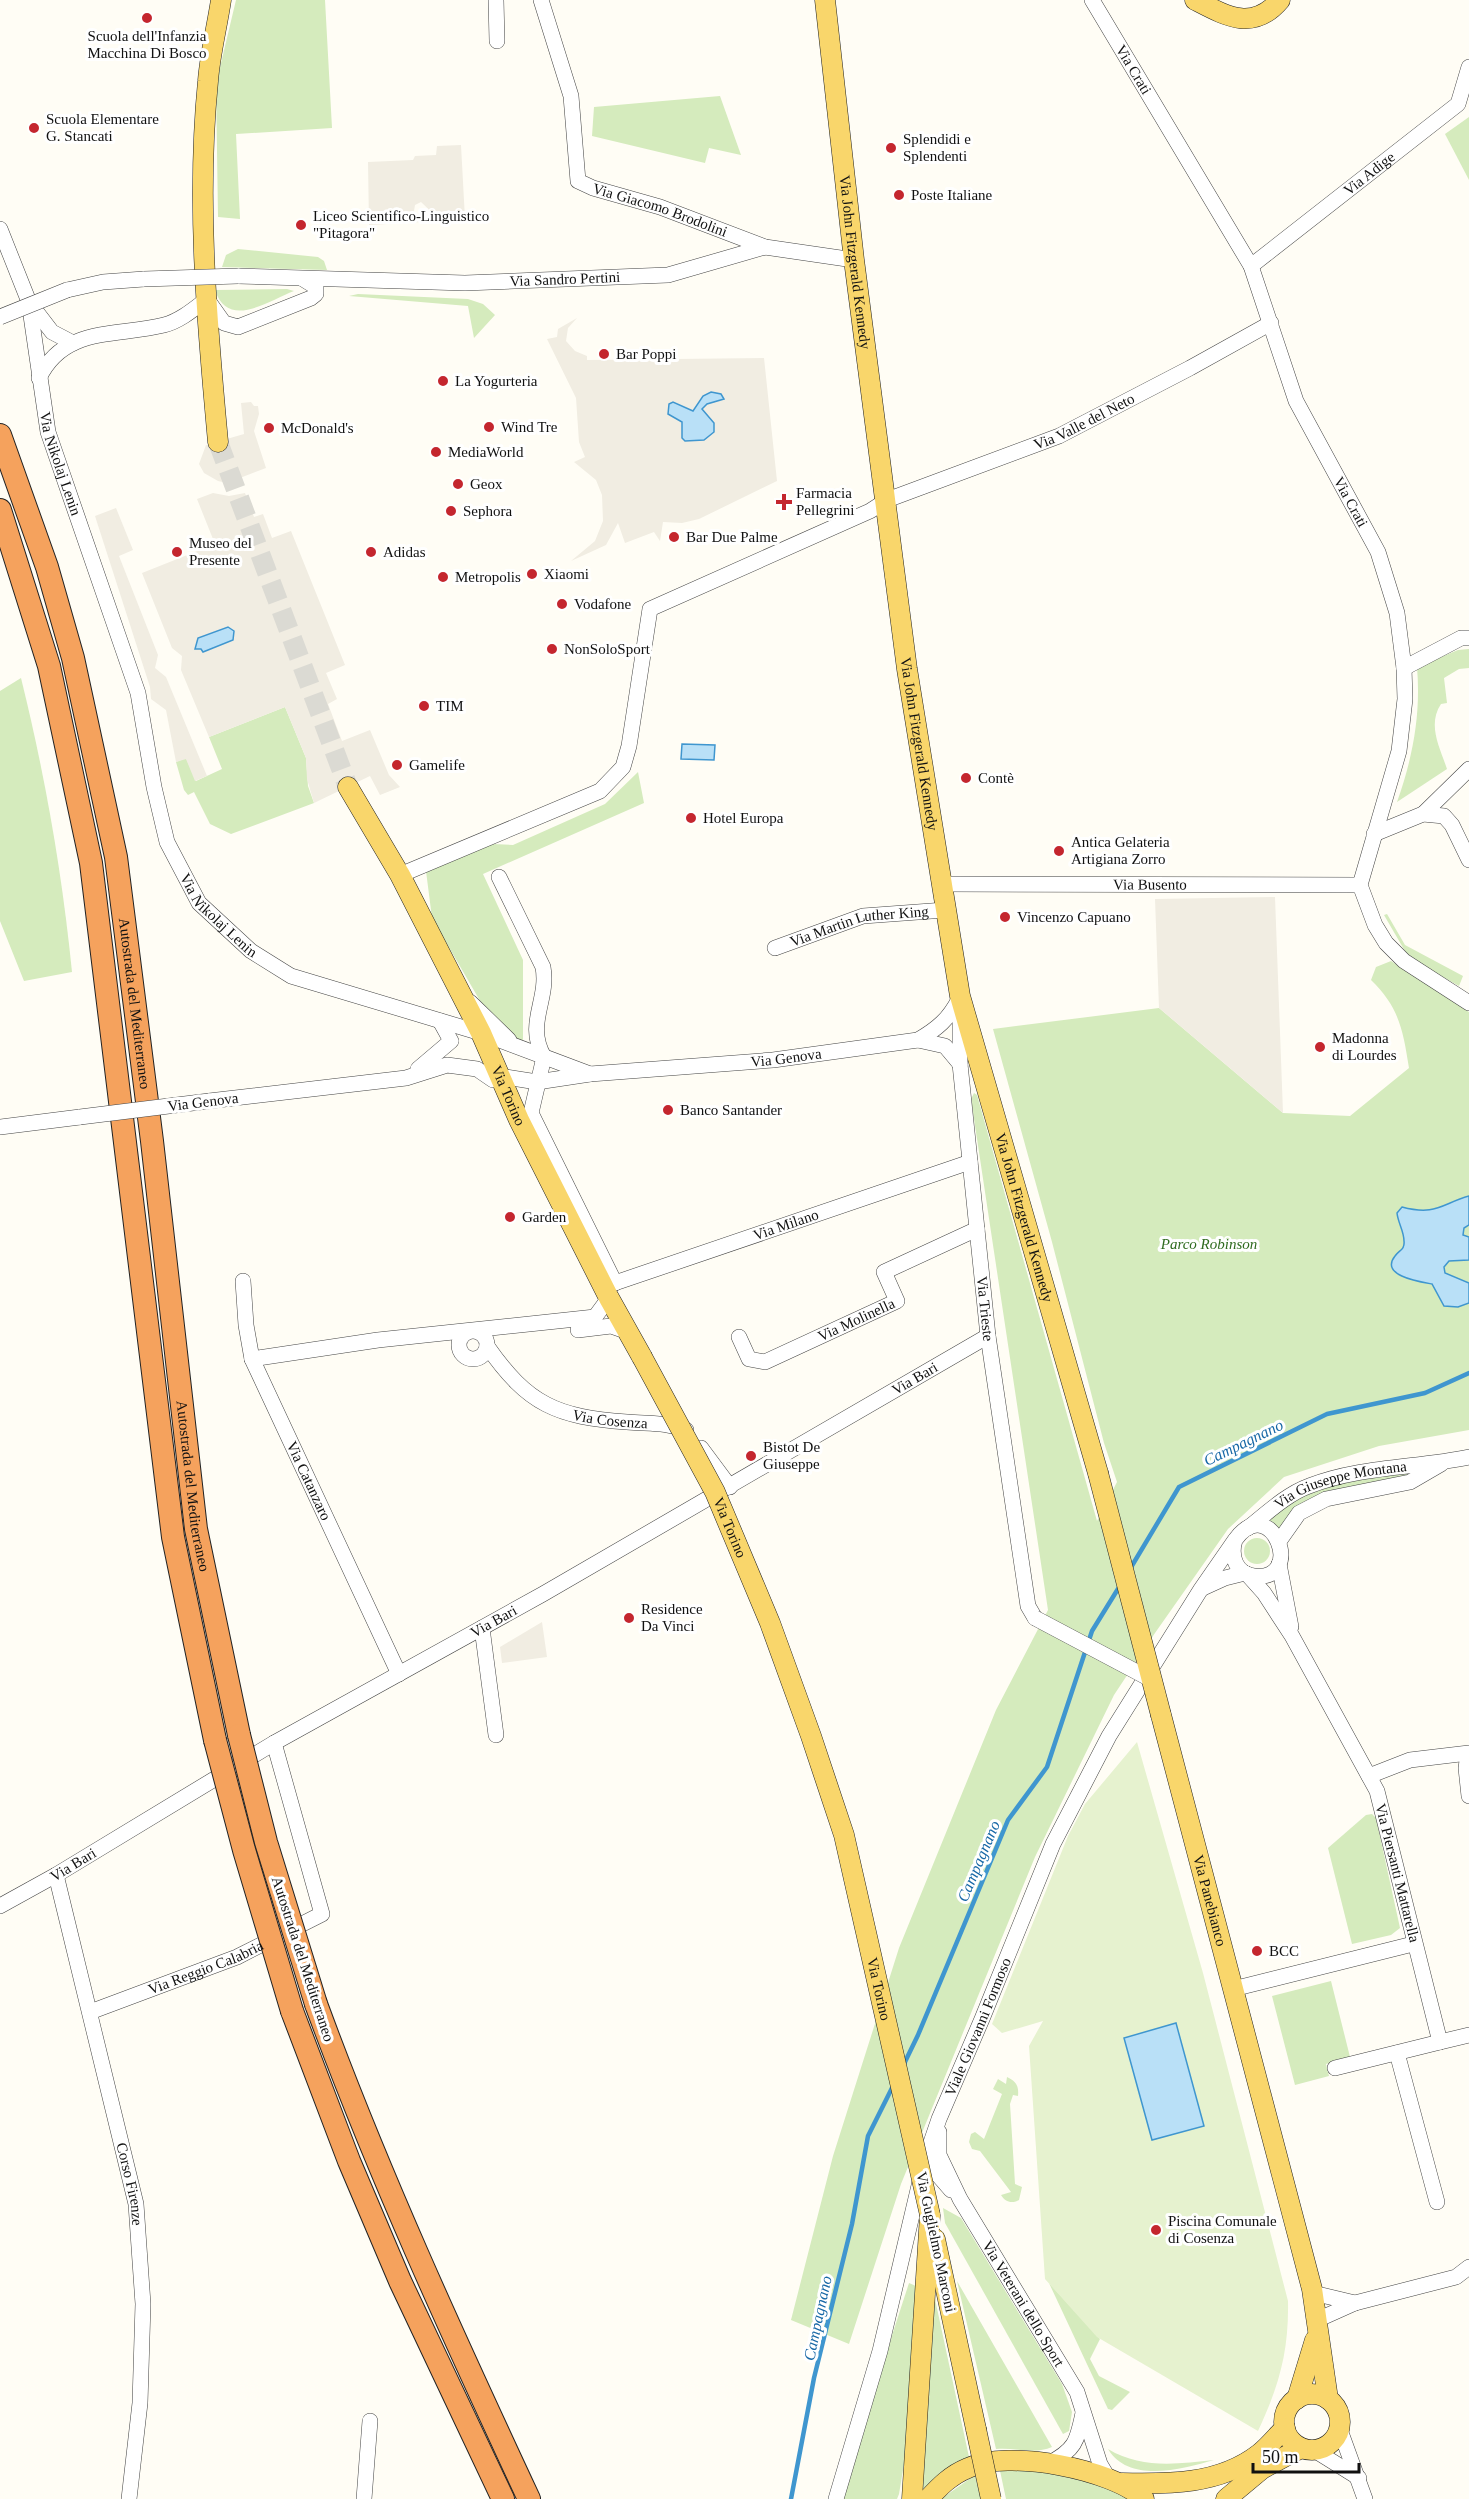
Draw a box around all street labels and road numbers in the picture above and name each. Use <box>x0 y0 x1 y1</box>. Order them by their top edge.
street label: Via Crati <box>1113 42 1154 97</box>
street label: Via Adige <box>1340 148 1398 198</box>
street label: Via John Fitzgerald Kennedy <box>837 174 874 351</box>
street label: Via Giacomo Brodolini <box>591 180 730 240</box>
street label: Via Sandro Pertini <box>509 269 621 289</box>
street label: Via Valle del Neto <box>1032 390 1137 453</box>
street label: Via Nikolaj Lenin <box>37 411 84 518</box>
street label: Via Crati <box>1331 474 1371 530</box>
street label: Via John Fitzgerald Kennedy <box>898 656 941 832</box>
street label: Via Nikolaj Lenin <box>177 871 260 961</box>
street label: Via Busento <box>1113 876 1187 893</box>
street label: Via Martin Luther King <box>788 903 930 950</box>
street label: Autostrada del Mediterraneo <box>116 917 153 1090</box>
street label: Via Genova <box>750 1045 823 1070</box>
street label: Via Torino <box>488 1063 529 1128</box>
street label: Via Genova <box>167 1090 240 1114</box>
street label: Via John Fitzgerald Kennedy <box>992 1131 1056 1305</box>
street label: Via Milano <box>751 1206 821 1243</box>
street label: Via Trieste <box>974 1275 997 1343</box>
street label: Via Molinella <box>815 1295 898 1344</box>
street label: Via Bari <box>889 1359 940 1398</box>
street label: Autostrada del Mediterraneo <box>173 1400 213 1573</box>
street label: Via Cosenza <box>571 1407 648 1431</box>
street label: Via Catanzaro <box>284 1439 334 1523</box>
street label: Via Giuseppe Montana <box>1271 1458 1408 1512</box>
street label: Via Torino <box>710 1495 750 1560</box>
street label: Via Bari <box>468 1602 520 1641</box>
street label: Via Piersanti Mattarella <box>1372 1802 1423 1944</box>
street label: Via Bari <box>48 1845 99 1885</box>
street label: Via Panebianco <box>1190 1853 1230 1948</box>
street label: Autostrada del Mediterraneo <box>269 1875 337 2043</box>
street label: Via Reggio Calabria <box>146 1937 266 1998</box>
street label: Viale Giovanni Formoso <box>942 1955 1014 2098</box>
street label: Via Torino <box>864 1956 894 2022</box>
street label: Corso Firenze <box>113 2141 146 2227</box>
street label: Via Guglielmo Marconi <box>913 2170 959 2314</box>
street label: Via Veterani dello Sport <box>979 2238 1068 2370</box>

